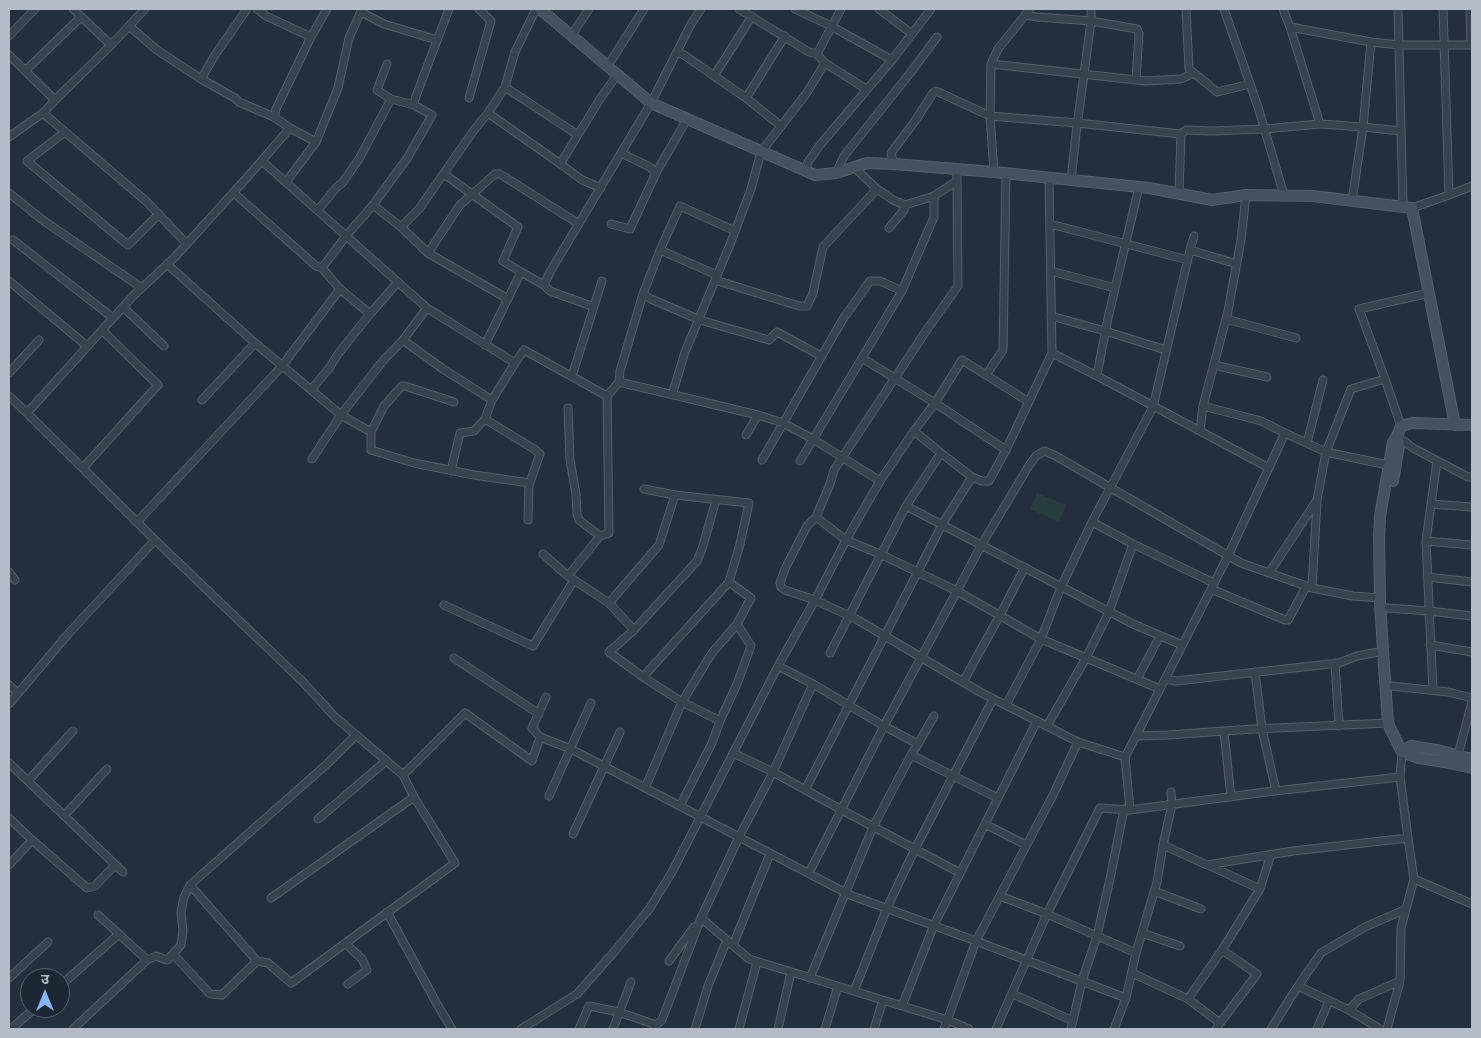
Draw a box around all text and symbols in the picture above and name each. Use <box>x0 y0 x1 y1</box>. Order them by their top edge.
north arrow <box>20 968 70 1018</box>
text: उ <box>41 971 49 987</box>

